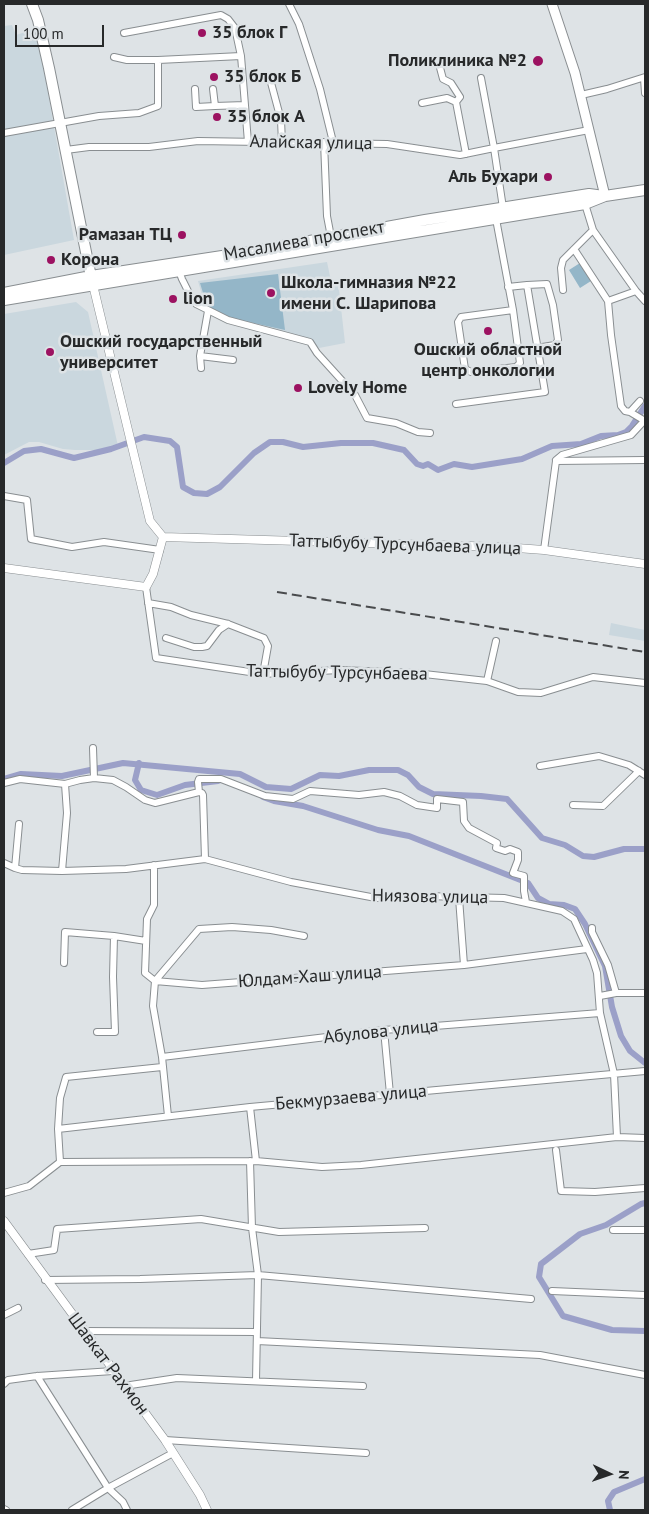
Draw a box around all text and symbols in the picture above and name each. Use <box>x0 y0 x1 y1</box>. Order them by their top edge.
scale bar <box>18 15 106 47</box>
place label: 35 блок Г <box>212 22 287 44</box>
text: 100 m <box>23 24 64 43</box>
marker: 35 блок Г <box>196 27 208 39</box>
place label: Поликлиника №2 <box>388 50 527 72</box>
marker: Поликлиника №2 <box>531 54 545 68</box>
place label: 35 блок Б <box>224 66 301 88</box>
marker: 35 блок Б <box>208 71 220 83</box>
place label: 35 блок А <box>227 106 305 128</box>
marker: 35 блок А <box>211 111 223 123</box>
street label: Алайская улица <box>249 131 373 155</box>
place label: Аль Бухари <box>448 166 538 188</box>
marker: Аль Бухари <box>542 171 554 183</box>
street label: Масалиева проспект <box>222 216 386 266</box>
place label: Рамазан ТЦ <box>79 224 172 246</box>
marker: Рамазан ТЦ <box>176 229 188 241</box>
place label: Корона <box>61 249 119 271</box>
marker: Корона <box>45 254 57 266</box>
place label: Школа-гимназия №22 имени С. Шарипова <box>281 272 457 314</box>
marker: Школа-гимназия №22 имени С. Шарипова <box>265 287 277 299</box>
place label: lion <box>183 288 213 310</box>
marker: lion <box>167 293 179 305</box>
marker: Ошский областной центр онкологии <box>482 325 494 337</box>
place label: Ошский государственный университет <box>60 331 262 374</box>
place label: Ошский областной центр онкологии <box>414 339 562 382</box>
marker: Ошский государственный университет <box>44 346 56 358</box>
place label: Lovely Home <box>308 377 407 399</box>
marker: Lovely Home <box>292 382 304 394</box>
street label: Таттыбубу Турсунбаева улица <box>289 530 521 560</box>
street label: Таттыбубу Турсунбаева <box>246 661 428 685</box>
street label: Ниязова улица <box>372 885 488 909</box>
street label: Юлдам-Хаш улица <box>237 961 383 993</box>
street label: Абулова улица <box>323 1015 439 1049</box>
street label: Бекмурзаева улица <box>274 1081 428 1115</box>
street label: Шавкат Рахмон <box>63 1309 153 1419</box>
north arrow <box>584 1449 634 1499</box>
text: N <box>615 1470 633 1480</box>

